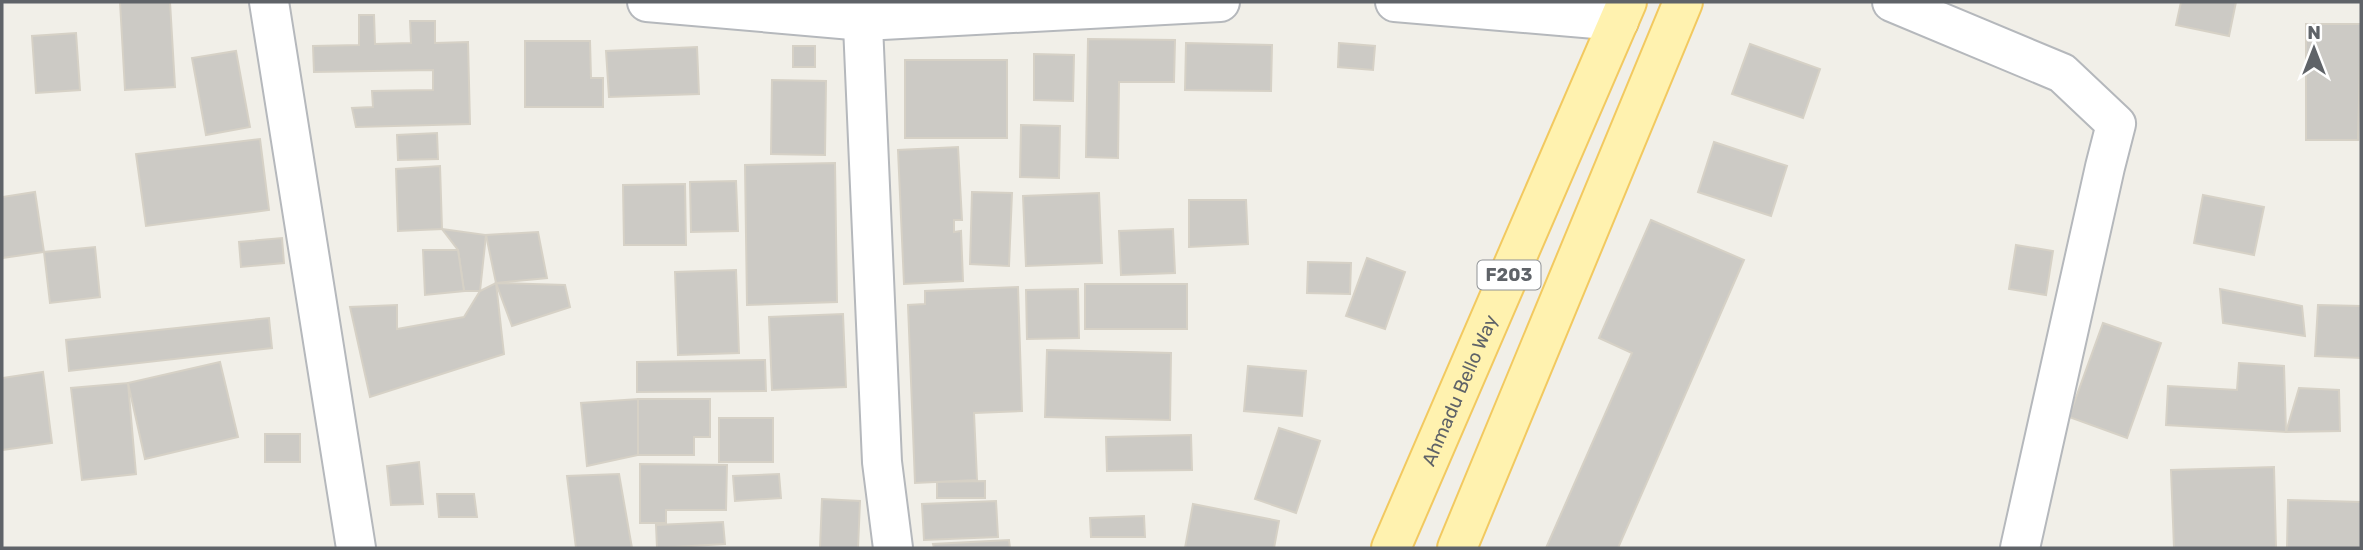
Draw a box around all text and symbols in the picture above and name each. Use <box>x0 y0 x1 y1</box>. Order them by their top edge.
north arrow <box>2279 14 2349 84</box>
text: N <box>2307 21 2321 44</box>
road number: F203 <box>1478 260 1540 290</box>
street label: Ahmadu Bello Way <box>1416 311 1502 469</box>

